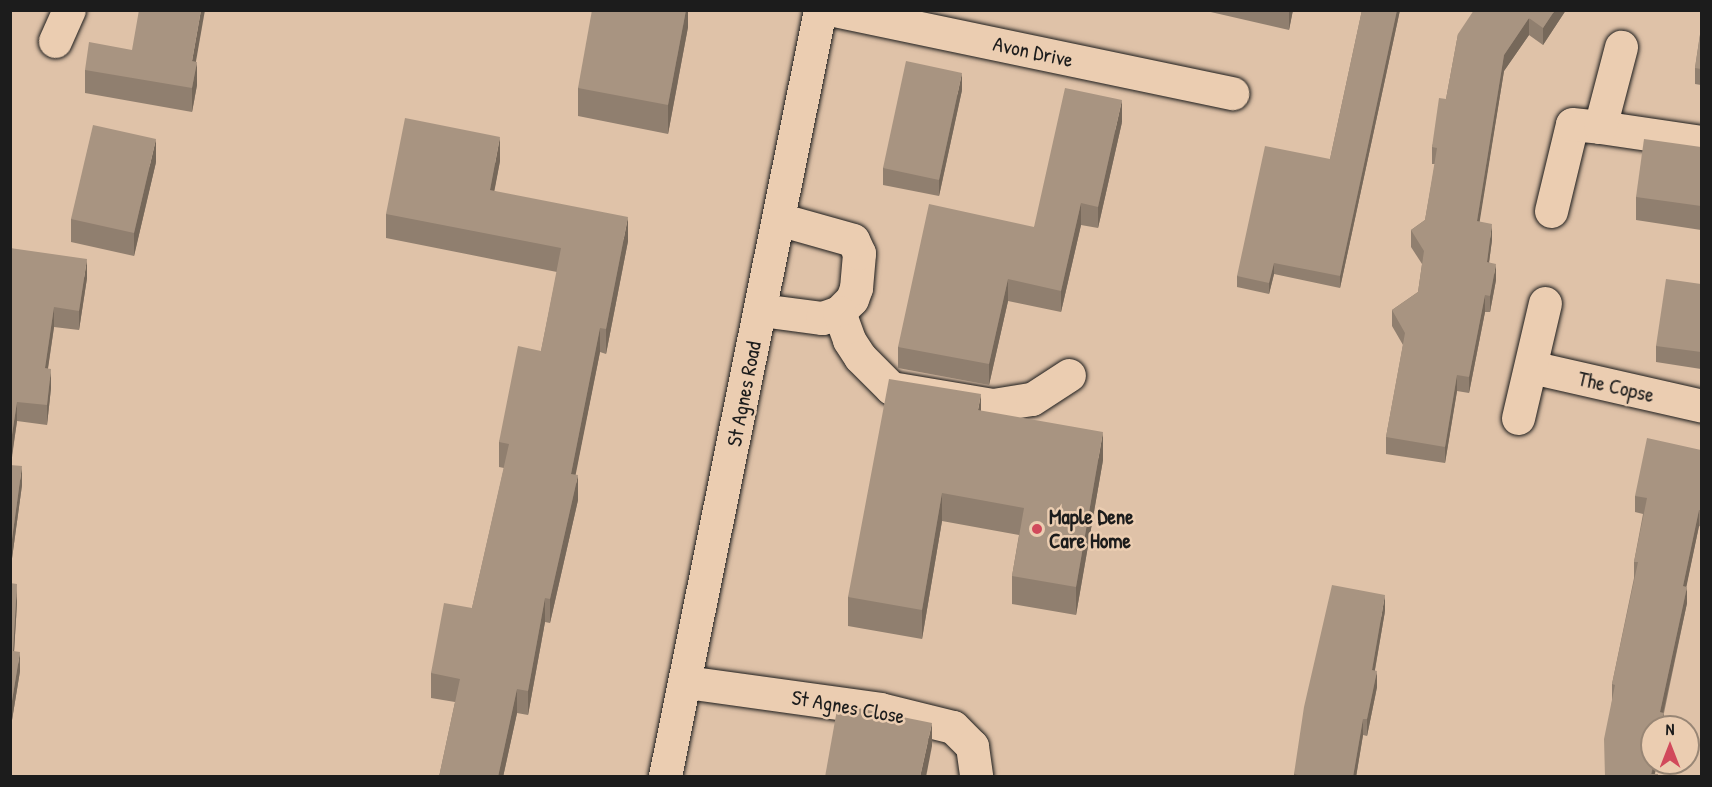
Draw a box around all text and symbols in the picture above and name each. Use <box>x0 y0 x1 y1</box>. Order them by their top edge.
street label: Avon Drive <box>991 31 1075 73</box>
street label: St Agnes Road <box>721 339 767 449</box>
street label: The Copse <box>1576 366 1656 408</box>
place label: Maple Dene Care Home <box>1049 504 1134 554</box>
marker: Maple Dene Care Home <box>1030 522 1044 536</box>
street label: St Agnes Close <box>790 685 906 729</box>
north arrow <box>1640 715 1700 775</box>
text: N <box>1666 718 1674 740</box>

